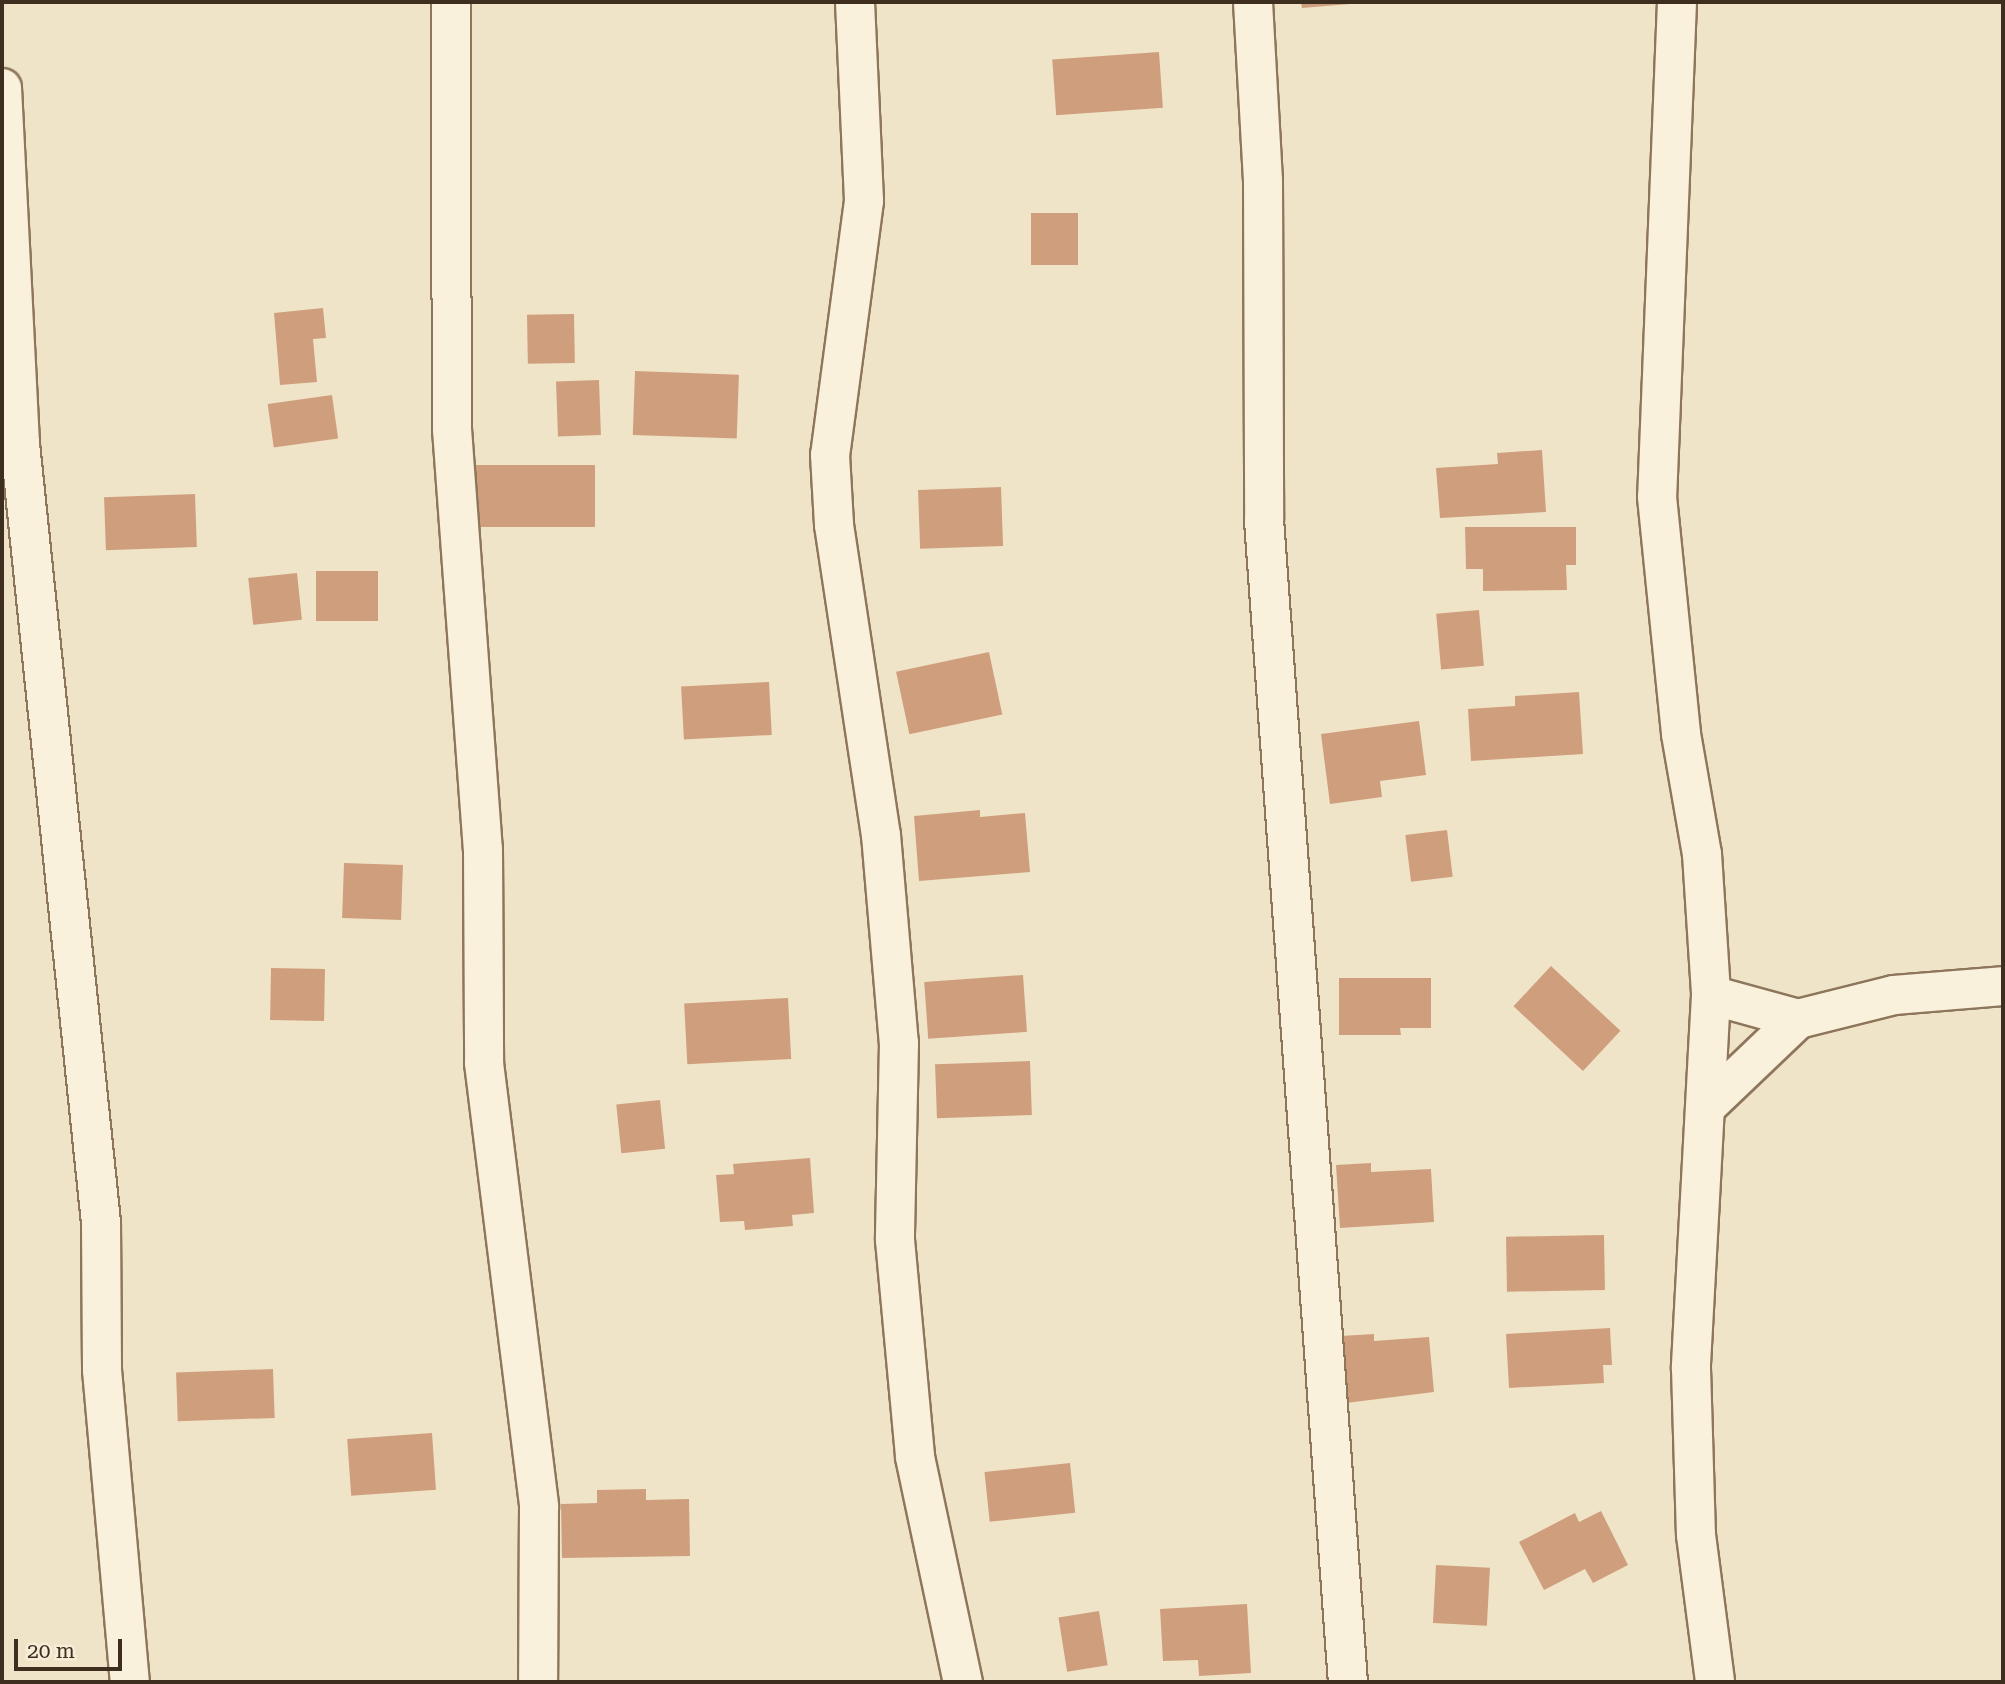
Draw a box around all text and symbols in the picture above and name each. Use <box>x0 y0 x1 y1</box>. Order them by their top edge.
scale bar <box>18 1624 126 1668</box>
text: 20 m <box>27 1639 75 1663</box>

